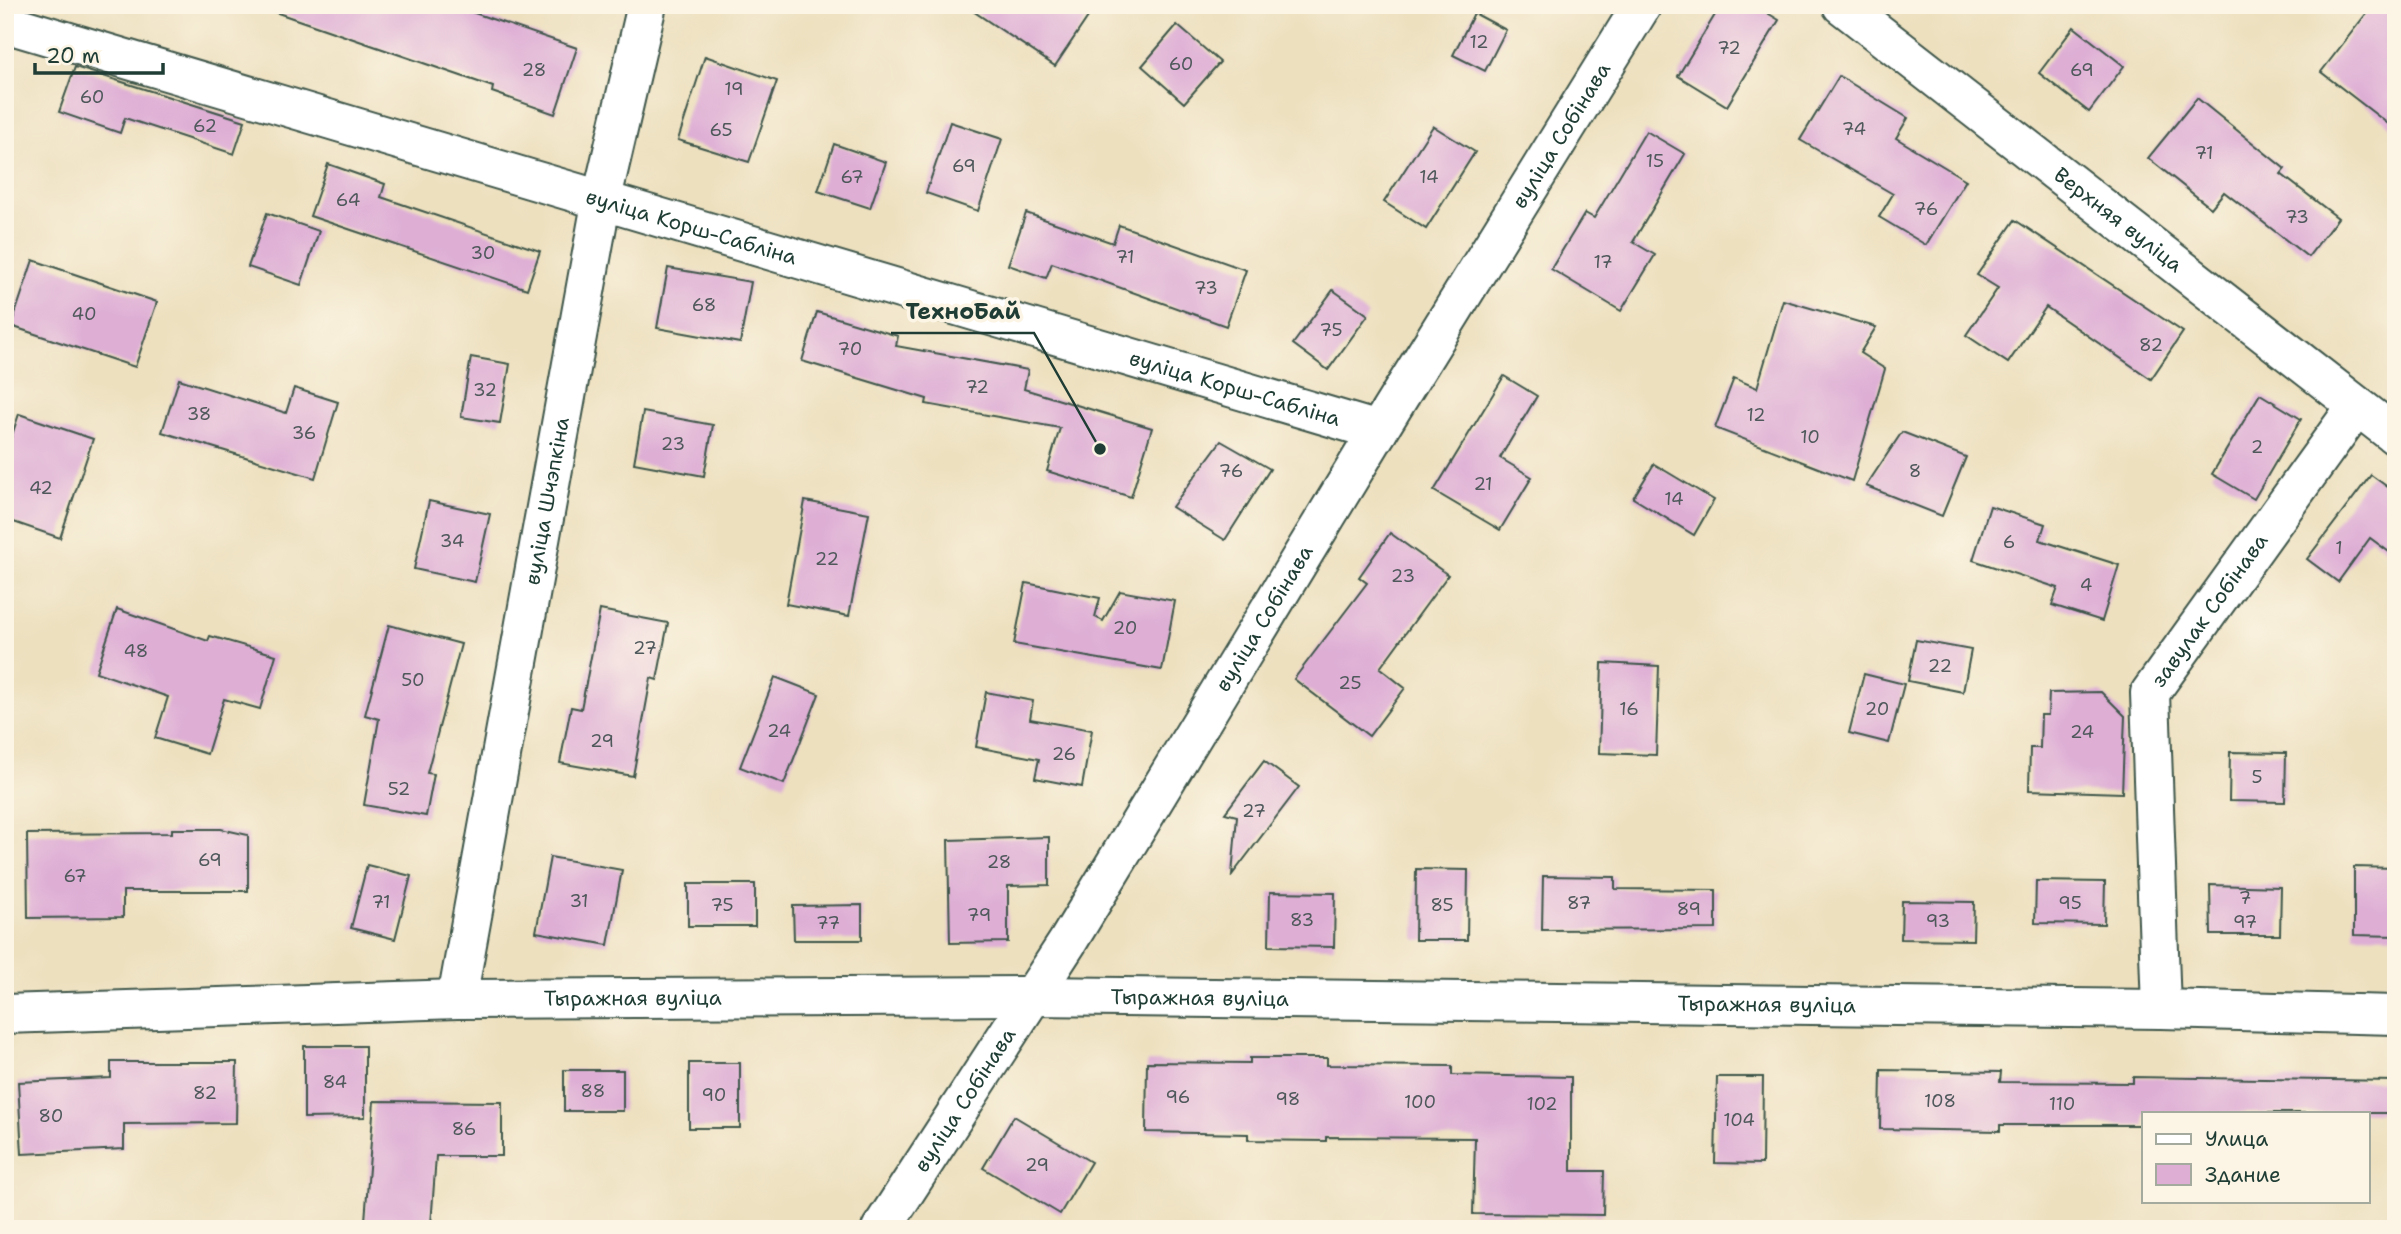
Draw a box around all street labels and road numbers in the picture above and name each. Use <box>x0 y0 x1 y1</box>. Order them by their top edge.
street label: вуліца Собінава <box>1505 57 1617 214</box>
street label: Верхняя вуліца <box>2048 161 2188 279</box>
street label: вуліца Корш-Сабліна <box>582 182 800 272</box>
street label: вуліца Корш-Сабліна <box>1126 344 1344 433</box>
street label: вуліца Шчэпкіна <box>518 415 576 587</box>
street label: завулак Собінава <box>2145 528 2274 693</box>
street label: вуліца Собінава <box>1209 540 1319 697</box>
street label: Тыражная вуліца <box>1110 983 1289 1013</box>
street label: Тыражная вуліца <box>544 984 722 1013</box>
street label: Тыражная вуліца <box>1677 989 1856 1019</box>
street label: вуліца Собінава <box>908 1022 1022 1177</box>

